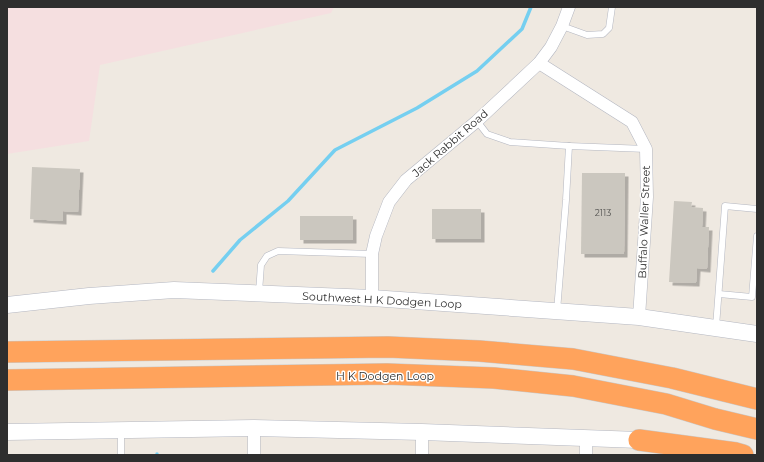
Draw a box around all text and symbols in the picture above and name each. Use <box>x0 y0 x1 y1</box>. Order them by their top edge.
street label: Jack Rabbit Road <box>408 106 491 180</box>
street label: Buffalo Waller Street <box>635 165 653 279</box>
house number: 2113 <box>595 207 611 218</box>
street label: Southwest H K Dodgen Loop <box>302 289 462 311</box>
street label: H K Dodgen Loop <box>336 369 434 383</box>

